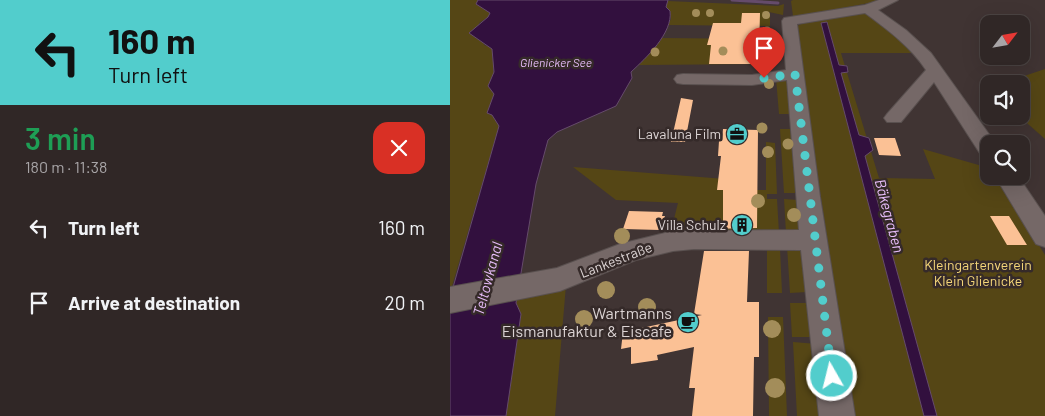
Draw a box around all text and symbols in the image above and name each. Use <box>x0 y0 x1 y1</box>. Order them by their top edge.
north arrow <box>980 15 1030 65</box>
map controls <box>980 15 1030 185</box>
text: 160 m <box>108 19 195 61</box>
icon: left <box>25 20 90 85</box>
pin <box>743 27 785 78</box>
icon: arrive <box>750 34 778 62</box>
water label: Glienicker See <box>520 55 592 69</box>
text: Turn left <box>108 61 188 87</box>
button: sound <box>980 75 1030 125</box>
text: 3 min <box>25 120 96 156</box>
button: close <box>373 122 425 174</box>
office icon: Lavaluna Film <box>725 122 749 146</box>
place label: Lavaluna Film <box>638 125 721 142</box>
button: search <box>980 135 1030 185</box>
text: 180 m · 11:38 <box>25 157 107 176</box>
water label: Bäkegraben <box>872 177 908 255</box>
building icon: Villa Schulz <box>730 213 754 237</box>
icon: left <box>25 214 53 242</box>
text: Turn left <box>68 216 139 239</box>
text: 160 m <box>378 216 425 239</box>
place label: Villa Schulz <box>658 216 726 233</box>
street label: Lankestraße <box>577 238 654 281</box>
water label: Teltowkanal <box>469 239 506 318</box>
park label: Kleingartenverein Klein Glienicke <box>924 256 1032 289</box>
icon: arrive <box>25 289 53 317</box>
text: Arrive at destination <box>68 291 240 314</box>
text: 20 m <box>385 291 425 314</box>
place label: Wartmanns Eismanufaktur & Eiscafe <box>502 303 672 340</box>
cafe icon: Wartmanns Eismanufaktur & Eiscafe <box>676 310 700 334</box>
position arrow <box>805 349 857 401</box>

